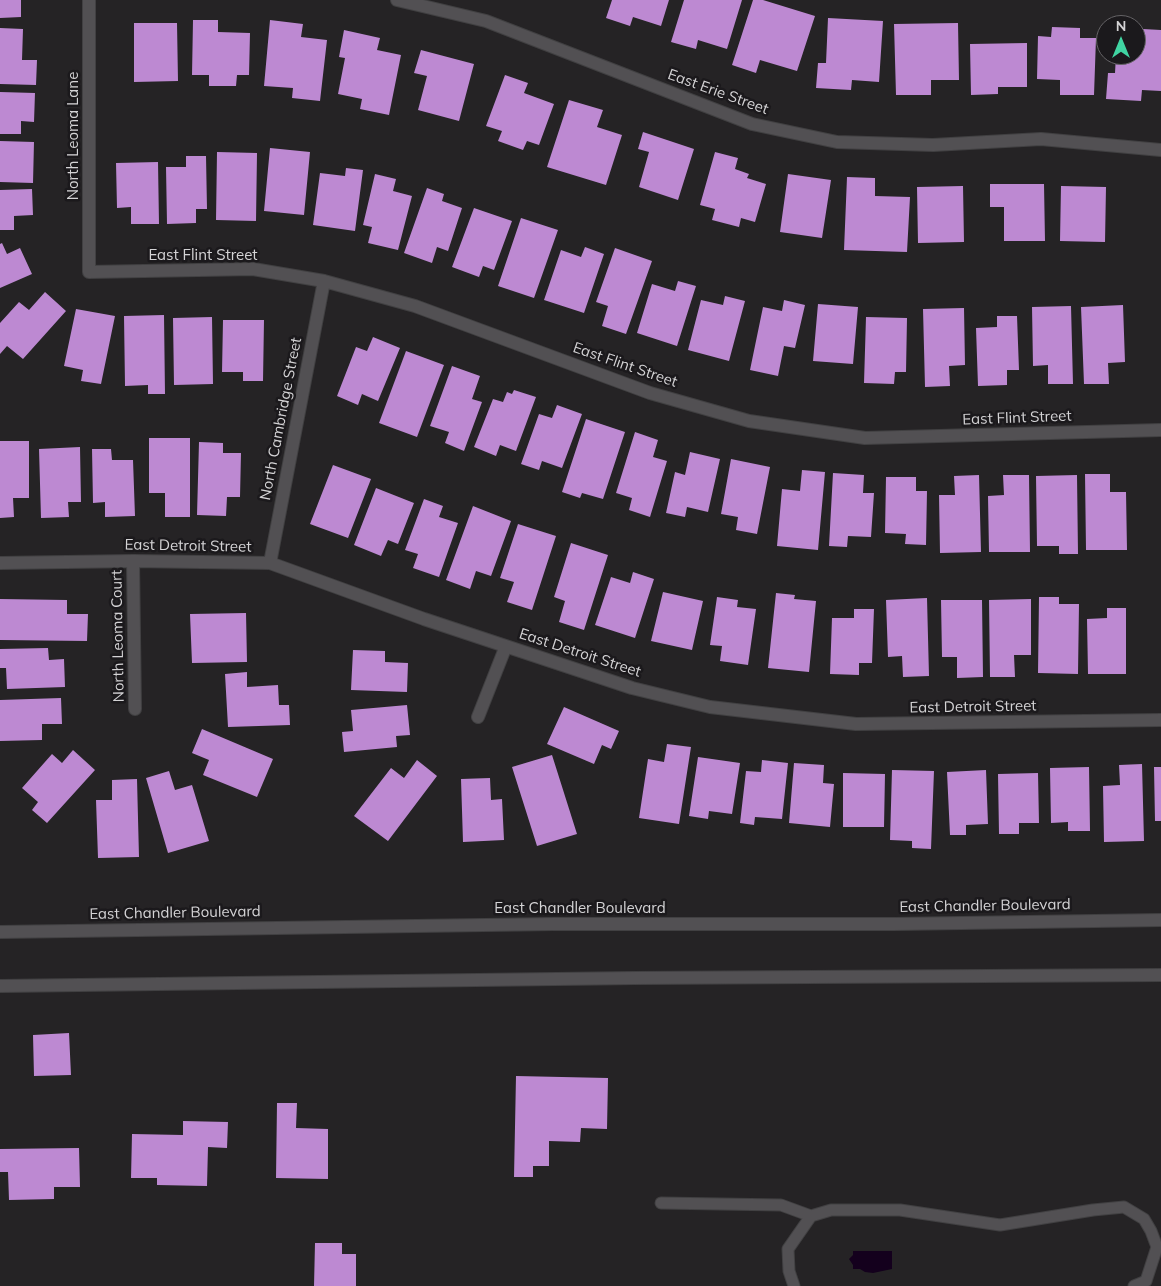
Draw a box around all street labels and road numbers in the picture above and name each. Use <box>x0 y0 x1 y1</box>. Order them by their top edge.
street label: East Erie Street <box>665 65 771 119</box>
street label: North Leoma Lane <box>64 72 82 200</box>
street label: East Flint Street <box>148 246 258 264</box>
street label: North Cambridge Street <box>256 336 306 502</box>
street label: East Flint Street <box>570 339 680 391</box>
street label: East Flint Street <box>962 407 1072 429</box>
street label: East Detroit Street <box>124 536 252 556</box>
street label: North Leoma Court <box>108 570 128 702</box>
street label: East Detroit Street <box>517 625 643 681</box>
street label: East Detroit Street <box>909 697 1037 717</box>
street label: East Chandler Boulevard <box>899 896 1071 916</box>
street label: East Chandler Boulevard <box>494 899 666 917</box>
street label: East Chandler Boulevard <box>89 903 261 923</box>

